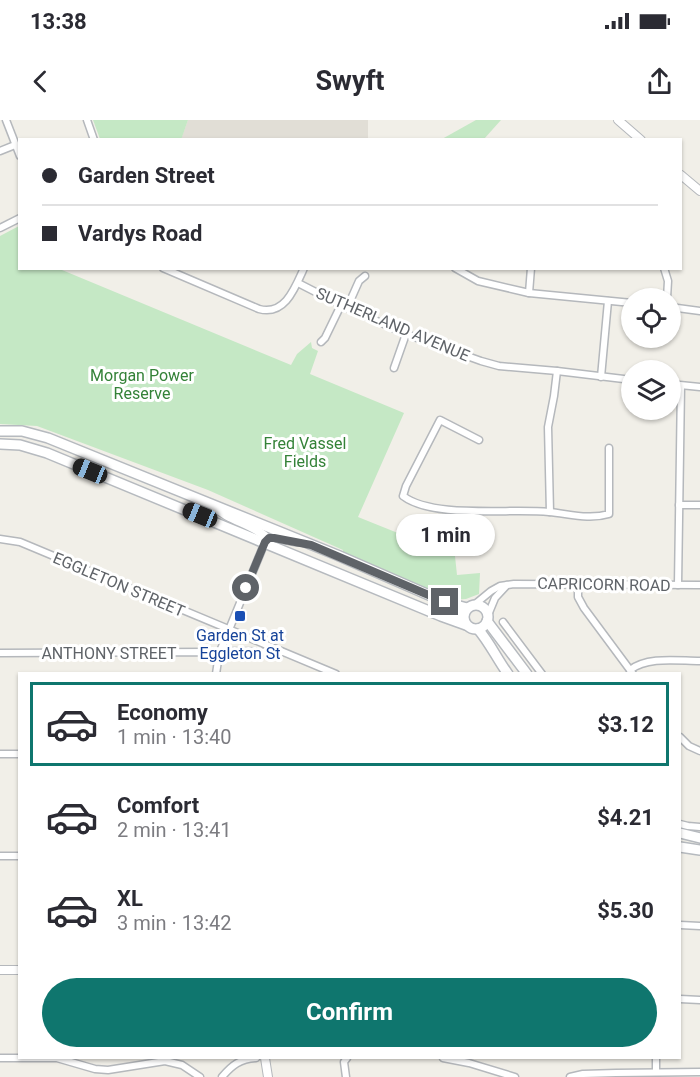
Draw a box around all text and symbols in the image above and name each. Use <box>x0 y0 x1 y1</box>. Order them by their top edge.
text: 13:38 <box>30 9 87 34</box>
icon: back <box>24 65 57 98</box>
text: Swyft <box>315 65 385 97</box>
icon: share <box>643 65 676 98</box>
text: Garden Street <box>78 163 215 188</box>
text: Vardys Road <box>78 221 202 246</box>
street label: SUTHERLAND AVENUE <box>313 284 472 365</box>
map controls <box>621 288 681 420</box>
button: locate <box>621 288 681 348</box>
button: layers <box>621 360 681 420</box>
park label: Morgan Power Reserve <box>90 366 195 403</box>
park label: Fred Vassel Fields <box>264 434 346 471</box>
car <box>70 456 110 486</box>
car <box>180 500 220 530</box>
callout: 1 min <box>396 515 494 557</box>
text: 1 min <box>420 523 471 547</box>
street label: EGGLETON STREET <box>50 548 188 621</box>
route start <box>232 574 259 601</box>
street label: CAPRICORN ROAD <box>537 574 671 595</box>
route end <box>431 588 458 615</box>
marker: Garden St at Eggleton St <box>233 609 247 623</box>
place label: Garden St at Eggleton St <box>196 626 284 663</box>
street label: ANTHONY STREET <box>41 644 177 663</box>
icon: car <box>45 697 99 751</box>
text: Economy <box>117 700 208 725</box>
text: $3.12 <box>597 712 654 737</box>
text: 1 min · 13:40 <box>117 725 232 749</box>
icon: car <box>45 790 99 844</box>
text: Comfort <box>117 793 199 818</box>
text: $4.21 <box>597 805 654 830</box>
text: 2 min · 13:41 <box>117 818 232 842</box>
icon: car <box>45 883 99 937</box>
text: XL <box>117 886 143 911</box>
text: $5.30 <box>597 898 654 923</box>
text: 3 min · 13:42 <box>117 911 232 935</box>
button: Confirm <box>42 978 657 1047</box>

